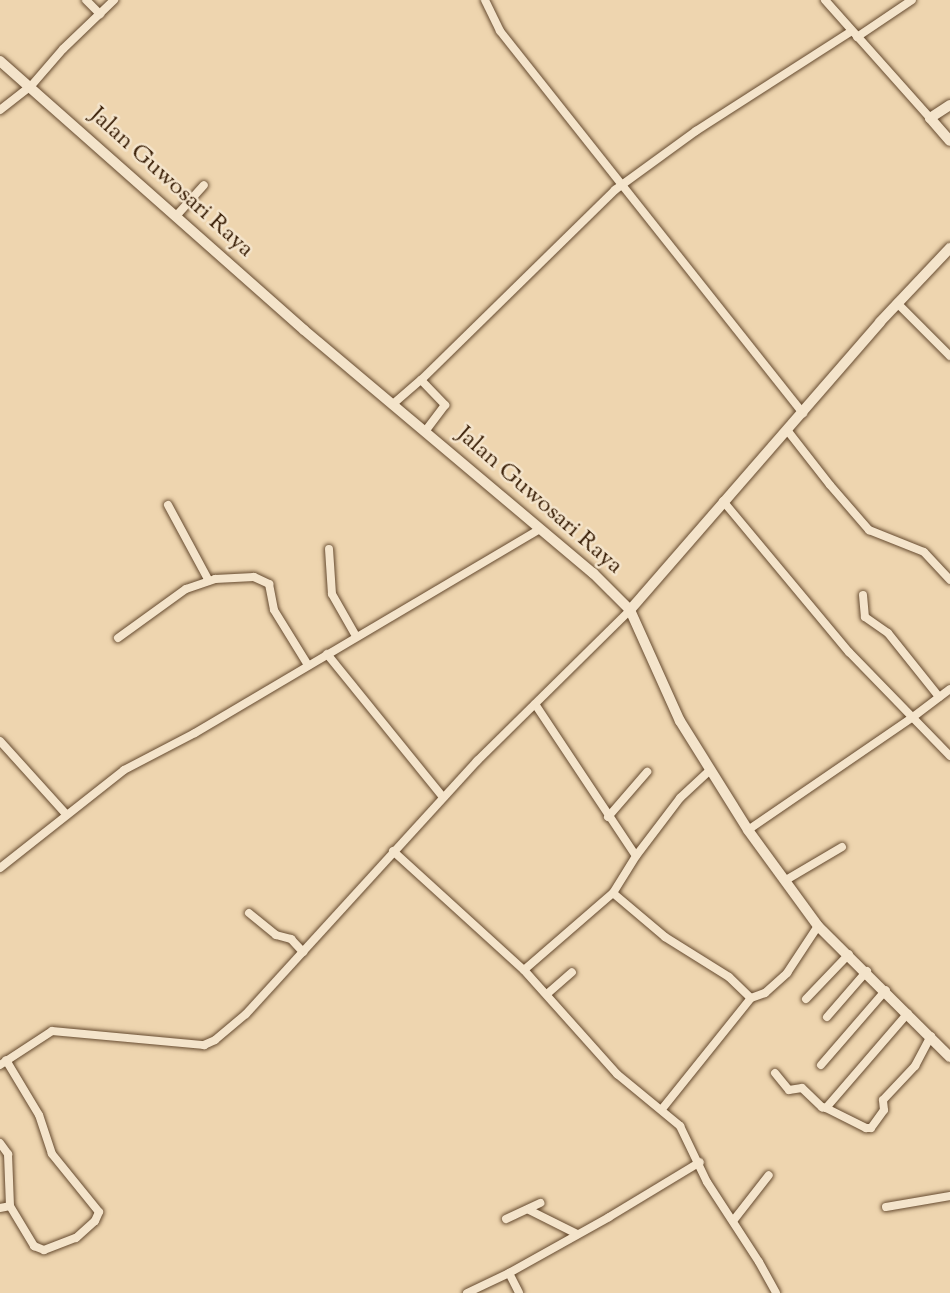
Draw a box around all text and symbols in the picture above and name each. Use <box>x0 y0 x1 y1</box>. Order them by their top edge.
street label: Jalan Guwosari Raya <box>83 102 259 264</box>
street label: Jalan Guwosari Raya <box>450 421 628 581</box>

